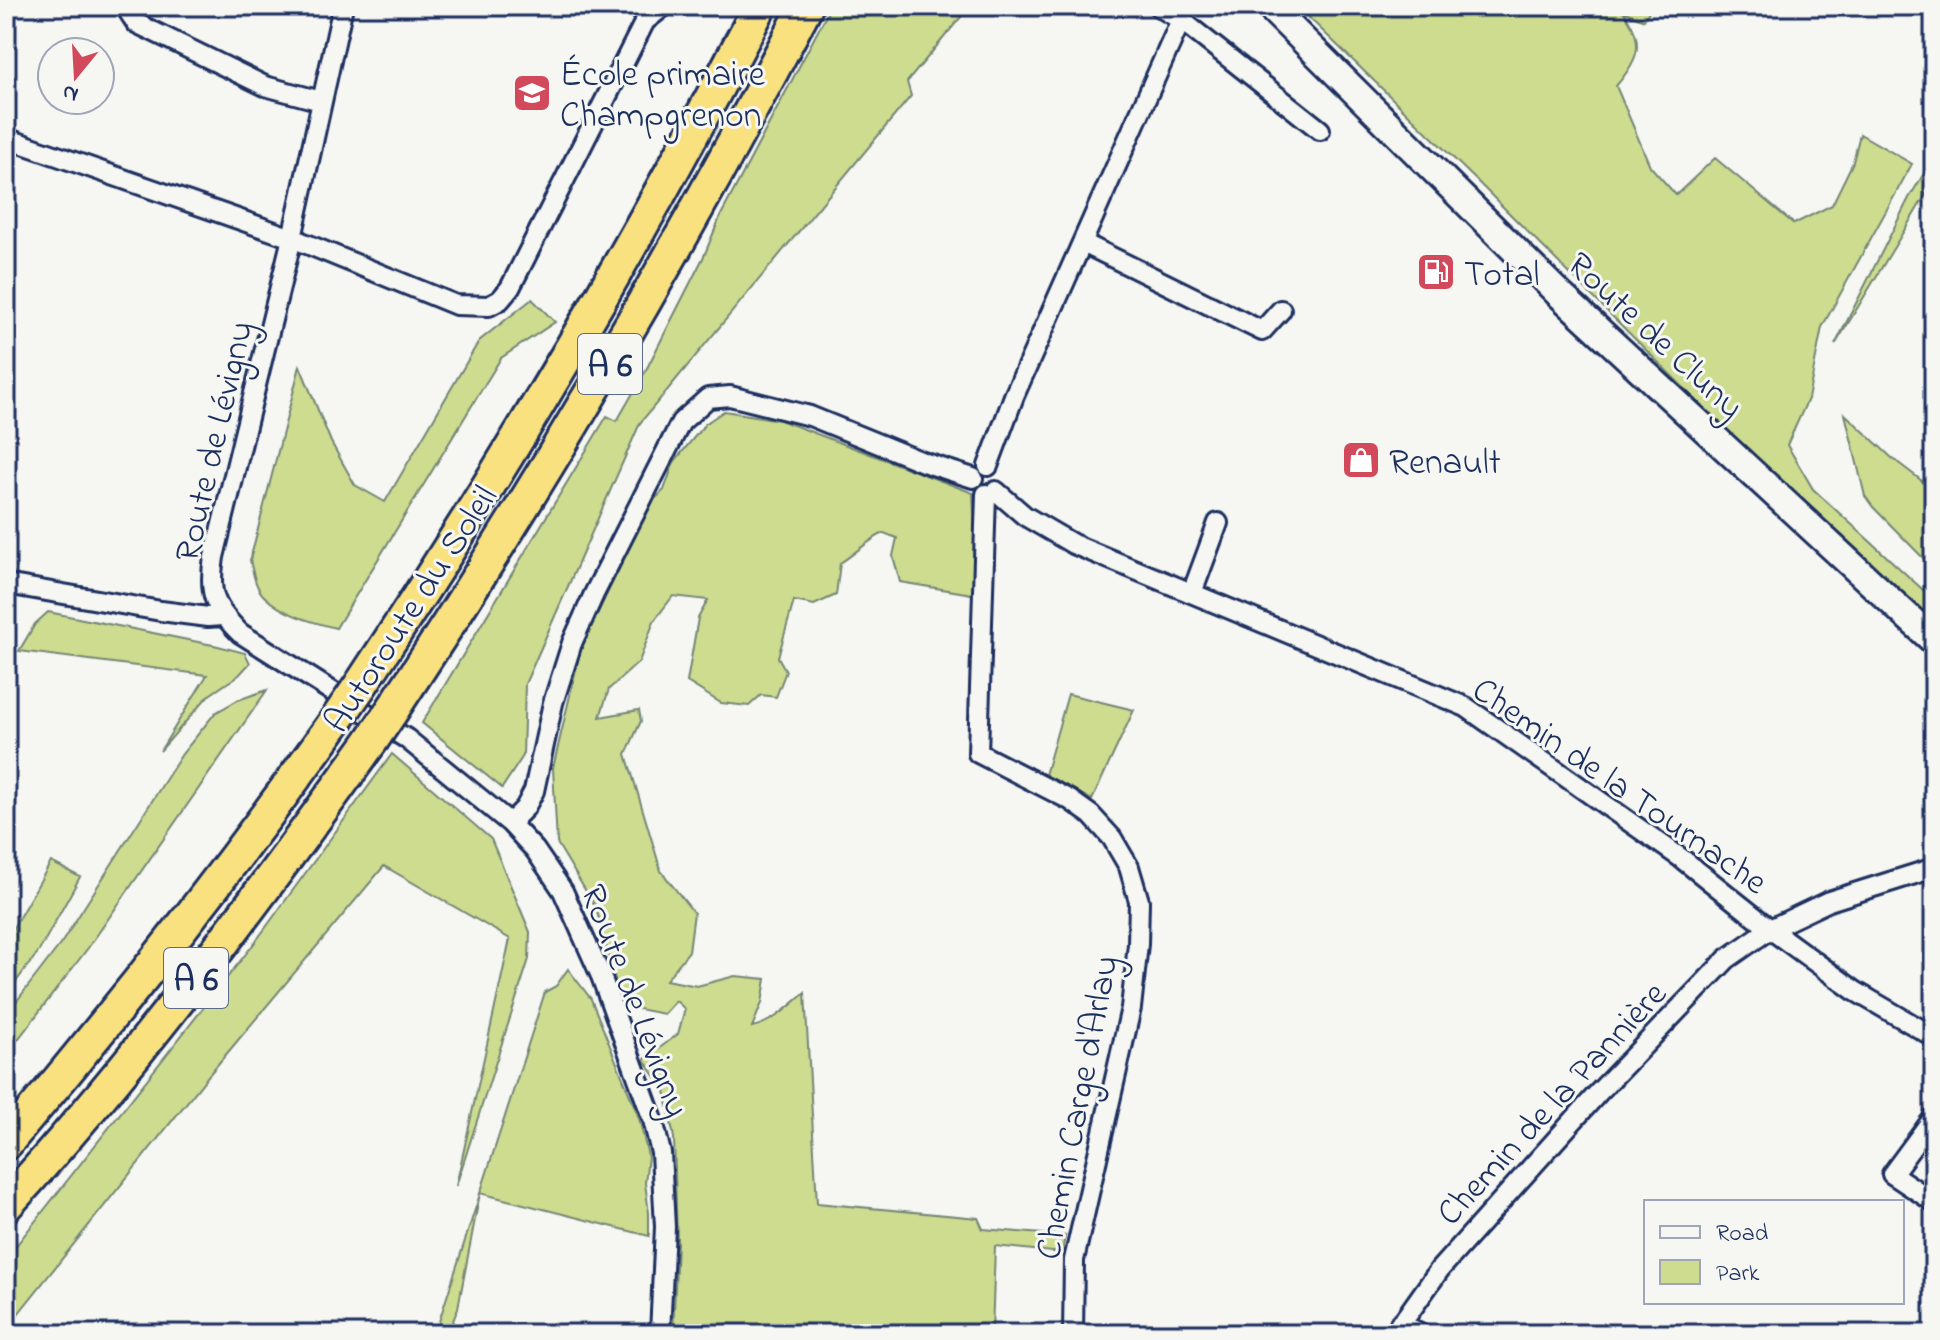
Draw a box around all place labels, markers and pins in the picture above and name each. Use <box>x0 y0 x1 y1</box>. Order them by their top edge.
place label: École primaire Champgrenon <box>560 50 766 144</box>
school or university icon: École primaire Champgrenon <box>511 72 553 114</box>
place label: Total <box>1464 250 1540 303</box>
fuel station icon: Total <box>1415 251 1457 293</box>
place label: Renault <box>1389 438 1501 491</box>
shop icon: Renault <box>1340 439 1382 481</box>

